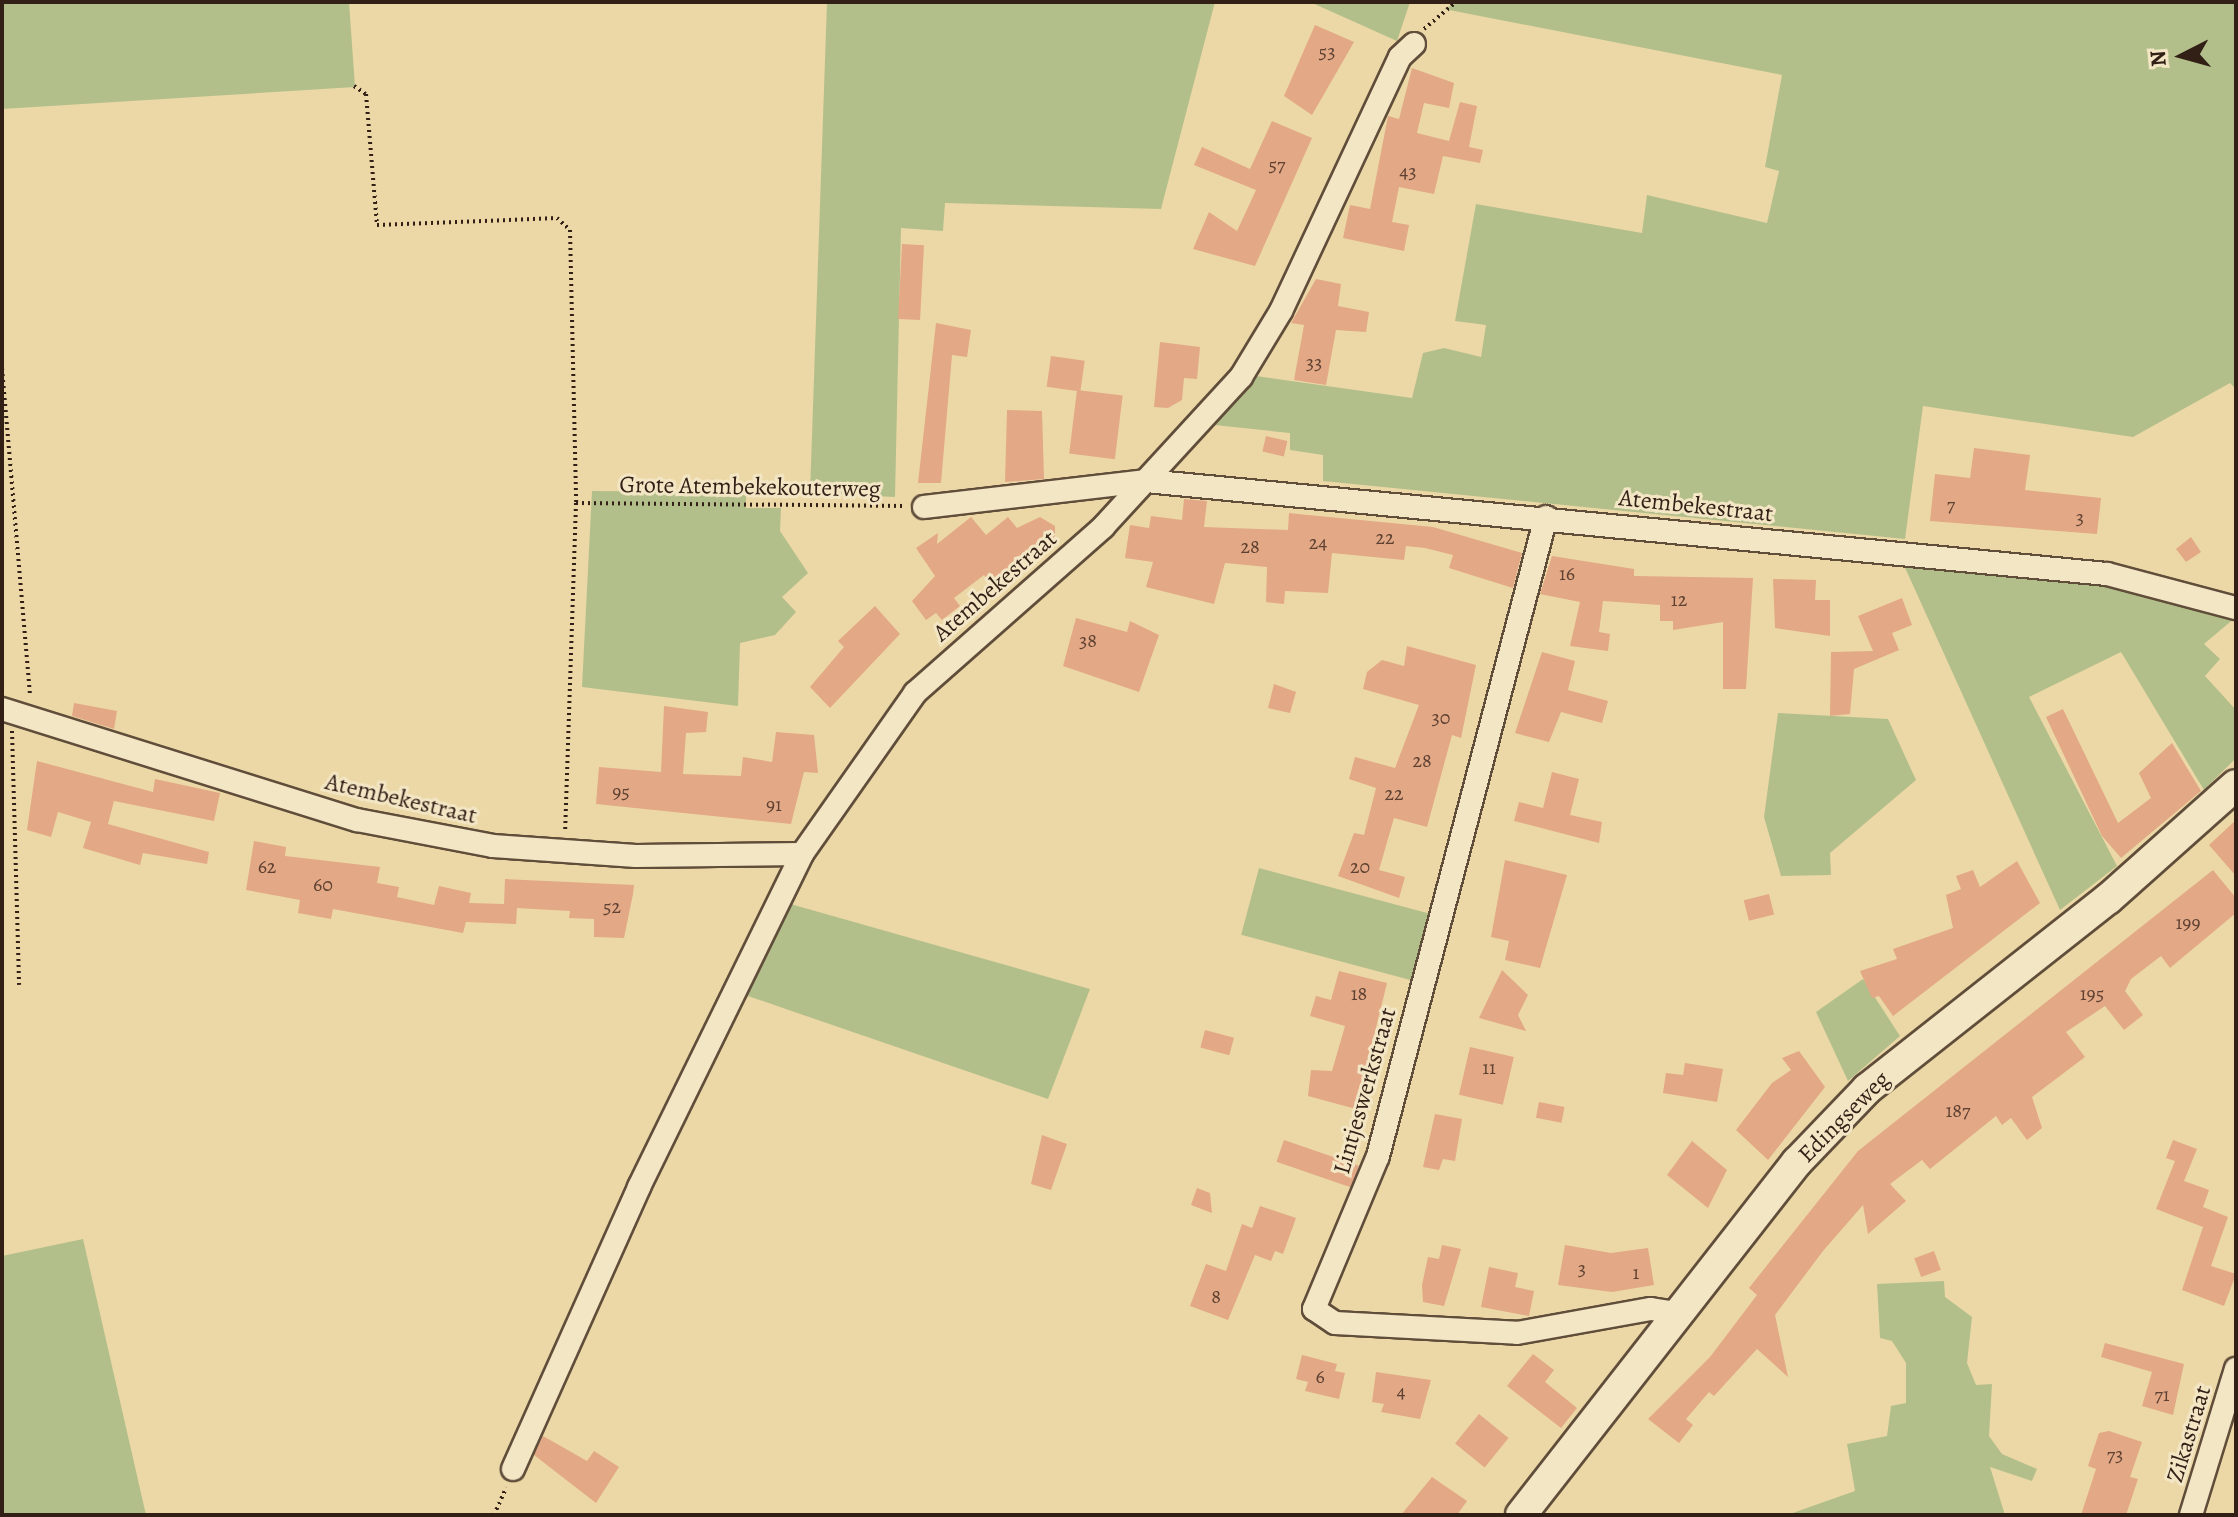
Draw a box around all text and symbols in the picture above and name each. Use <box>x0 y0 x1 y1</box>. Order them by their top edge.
north arrow <box>2142 16 2222 96</box>
house number: 53 <box>1319 39 1335 63</box>
text: N <box>2142 49 2174 68</box>
house number: 57 <box>1269 152 1285 176</box>
house number: 43 <box>1399 159 1417 183</box>
house number: 33 <box>1306 350 1322 374</box>
street label: Grote Atembekekouterweg <box>619 470 881 504</box>
street label: Atembekestraat <box>1618 484 1774 528</box>
house number: 7 <box>1947 492 1955 516</box>
house number: 3 <box>2076 505 2084 529</box>
street label: Atembekestraat <box>927 524 1063 648</box>
house number: 22 <box>1376 525 1394 549</box>
house number: 24 <box>1309 530 1327 554</box>
house number: 28 <box>1240 534 1260 558</box>
house number: 16 <box>1559 561 1575 585</box>
house number: 12 <box>1671 587 1687 611</box>
house number: 38 <box>1079 628 1097 652</box>
house number: 30 <box>1432 705 1450 729</box>
house number: 28 <box>1412 748 1432 772</box>
street label: Atembekestraat <box>322 768 480 830</box>
house number: 95 <box>612 779 630 803</box>
house number: 22 <box>1385 781 1403 805</box>
house number: 91 <box>766 792 782 816</box>
house number: 62 <box>258 854 276 878</box>
house number: 20 <box>1350 854 1370 878</box>
house number: 60 <box>313 872 333 896</box>
house number: 52 <box>603 894 621 918</box>
house number: 199 <box>2175 910 2201 934</box>
house number: 18 <box>1351 981 1367 1005</box>
house number: 195 <box>2080 981 2104 1005</box>
street label: Lintjeswerkstraat <box>1328 1005 1402 1177</box>
house number: 11 <box>1482 1055 1496 1079</box>
street label: Edingseweg <box>1792 1065 1896 1169</box>
house number: 187 <box>1946 1098 1970 1122</box>
house number: 3 <box>1578 1256 1586 1280</box>
house number: 1 <box>1633 1260 1639 1284</box>
house number: 8 <box>1211 1284 1221 1308</box>
house number: 6 <box>1315 1364 1325 1388</box>
house number: 4 <box>1396 1379 1406 1403</box>
house number: 71 <box>2154 1382 2170 1406</box>
street label: Zikastraat <box>2161 1382 2217 1486</box>
house number: 73 <box>2107 1442 2123 1466</box>

